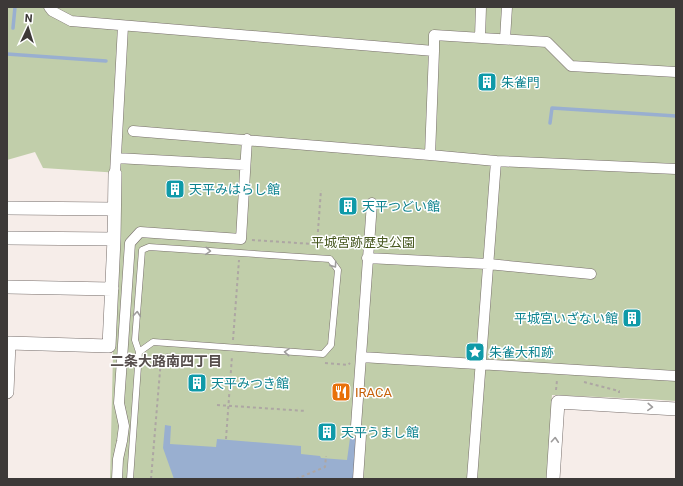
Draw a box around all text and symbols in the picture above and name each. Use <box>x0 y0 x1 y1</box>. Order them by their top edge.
north arrow <box>8 8 48 48</box>
text: N <box>24 12 33 25</box>
building icon: 朱雀門 <box>476 71 498 93</box>
place label: 朱雀門 <box>501 75 540 90</box>
building icon: 天平みはらし館 <box>164 178 186 200</box>
place label: 天平みはらし館 <box>189 182 280 197</box>
building icon: 天平つどい館 <box>337 195 359 217</box>
place label: 天平つどい館 <box>362 199 440 214</box>
park label: 平城宮跡歴史公園 <box>311 235 415 250</box>
one-way arrow <box>205 247 211 255</box>
one-way arrow <box>329 261 337 268</box>
building icon: 平城宮いざない館 <box>621 307 643 329</box>
one-way arrow <box>133 311 142 317</box>
place label: 平城宮いざない館 <box>514 311 618 326</box>
place icon: 朱雀大和跡 <box>464 341 486 363</box>
place label: 朱雀大和跡 <box>489 345 554 360</box>
one-way arrow <box>284 347 290 356</box>
district label: 二条大路南四丁目 <box>110 353 222 369</box>
building icon: 天平みつき館 <box>186 372 208 394</box>
place label: 天平みつき館 <box>211 376 289 391</box>
restaurant icon: IRACA <box>330 381 352 403</box>
place label: IRACA <box>355 385 392 400</box>
one-way arrow <box>647 403 653 412</box>
building icon: 天平うまし館 <box>316 421 338 443</box>
place label: 天平うまし館 <box>341 425 419 440</box>
one-way arrow <box>551 437 560 443</box>

